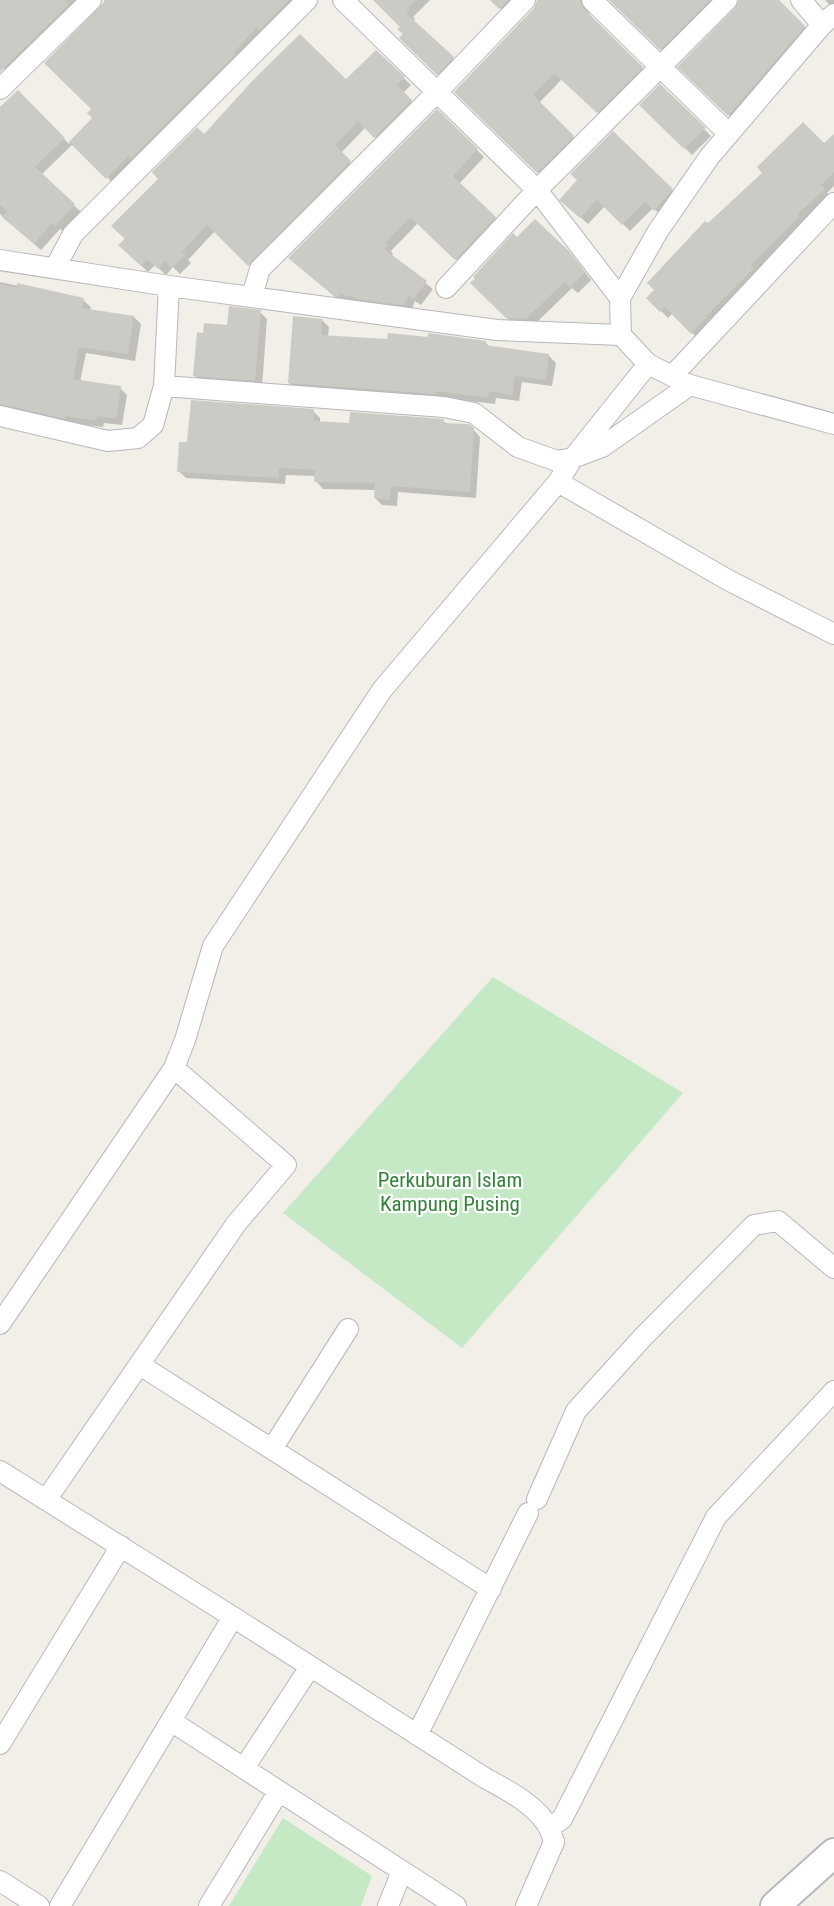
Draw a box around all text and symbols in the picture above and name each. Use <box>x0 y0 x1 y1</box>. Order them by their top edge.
park label: Perkuburan Islam Kampung Pusing <box>378 1168 522 1216</box>

